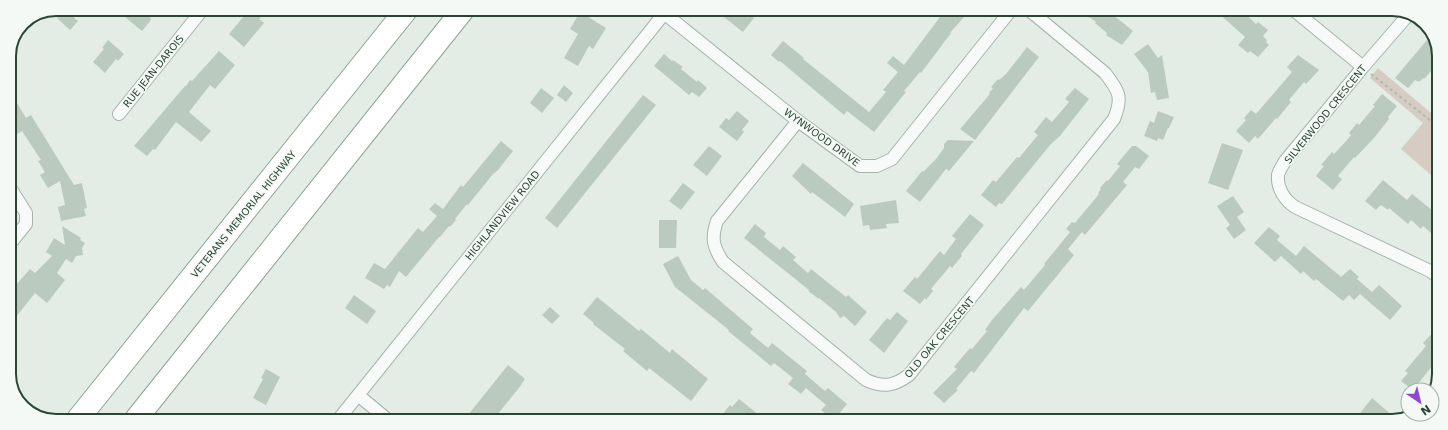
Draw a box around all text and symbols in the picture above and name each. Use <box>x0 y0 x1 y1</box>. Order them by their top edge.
street label: RUE JEAN-DAROIS <box>121 33 186 110</box>
street label: SILVERWOOD CRESCENT <box>1282 62 1369 166</box>
street label: WYNWOOD DRIVE <box>782 106 862 169</box>
street label: VETERANS MEMORIAL HIGHWAY <box>189 148 299 280</box>
street label: HIGHLANDVIEW ROAD <box>463 168 542 262</box>
street label: OLD OAK CRESCENT <box>902 294 977 380</box>
north arrow <box>1400 382 1440 422</box>
text: N <box>1418 402 1433 418</box>

